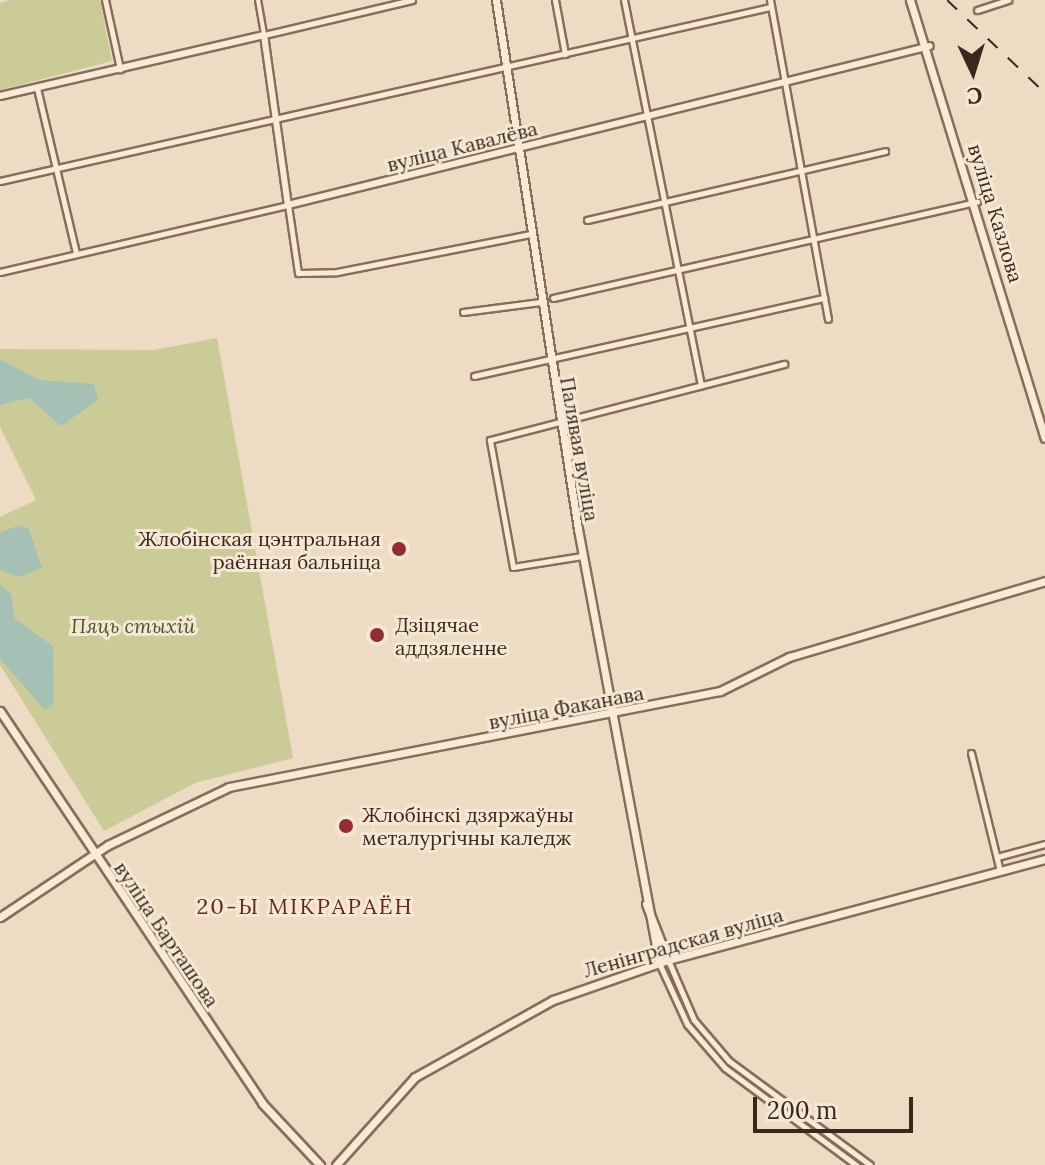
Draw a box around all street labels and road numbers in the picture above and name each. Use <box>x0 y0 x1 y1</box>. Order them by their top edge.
street label: вуліца Кавалёва <box>384 116 540 176</box>
street label: вуліца Казлова <box>964 141 1028 285</box>
street label: Палявая вуліца <box>556 375 604 523</box>
street label: вуліца Факанава <box>486 680 646 734</box>
street label: вуліца Барташова <box>109 857 225 1011</box>
street label: Ленінградская вуліца <box>580 902 786 982</box>

